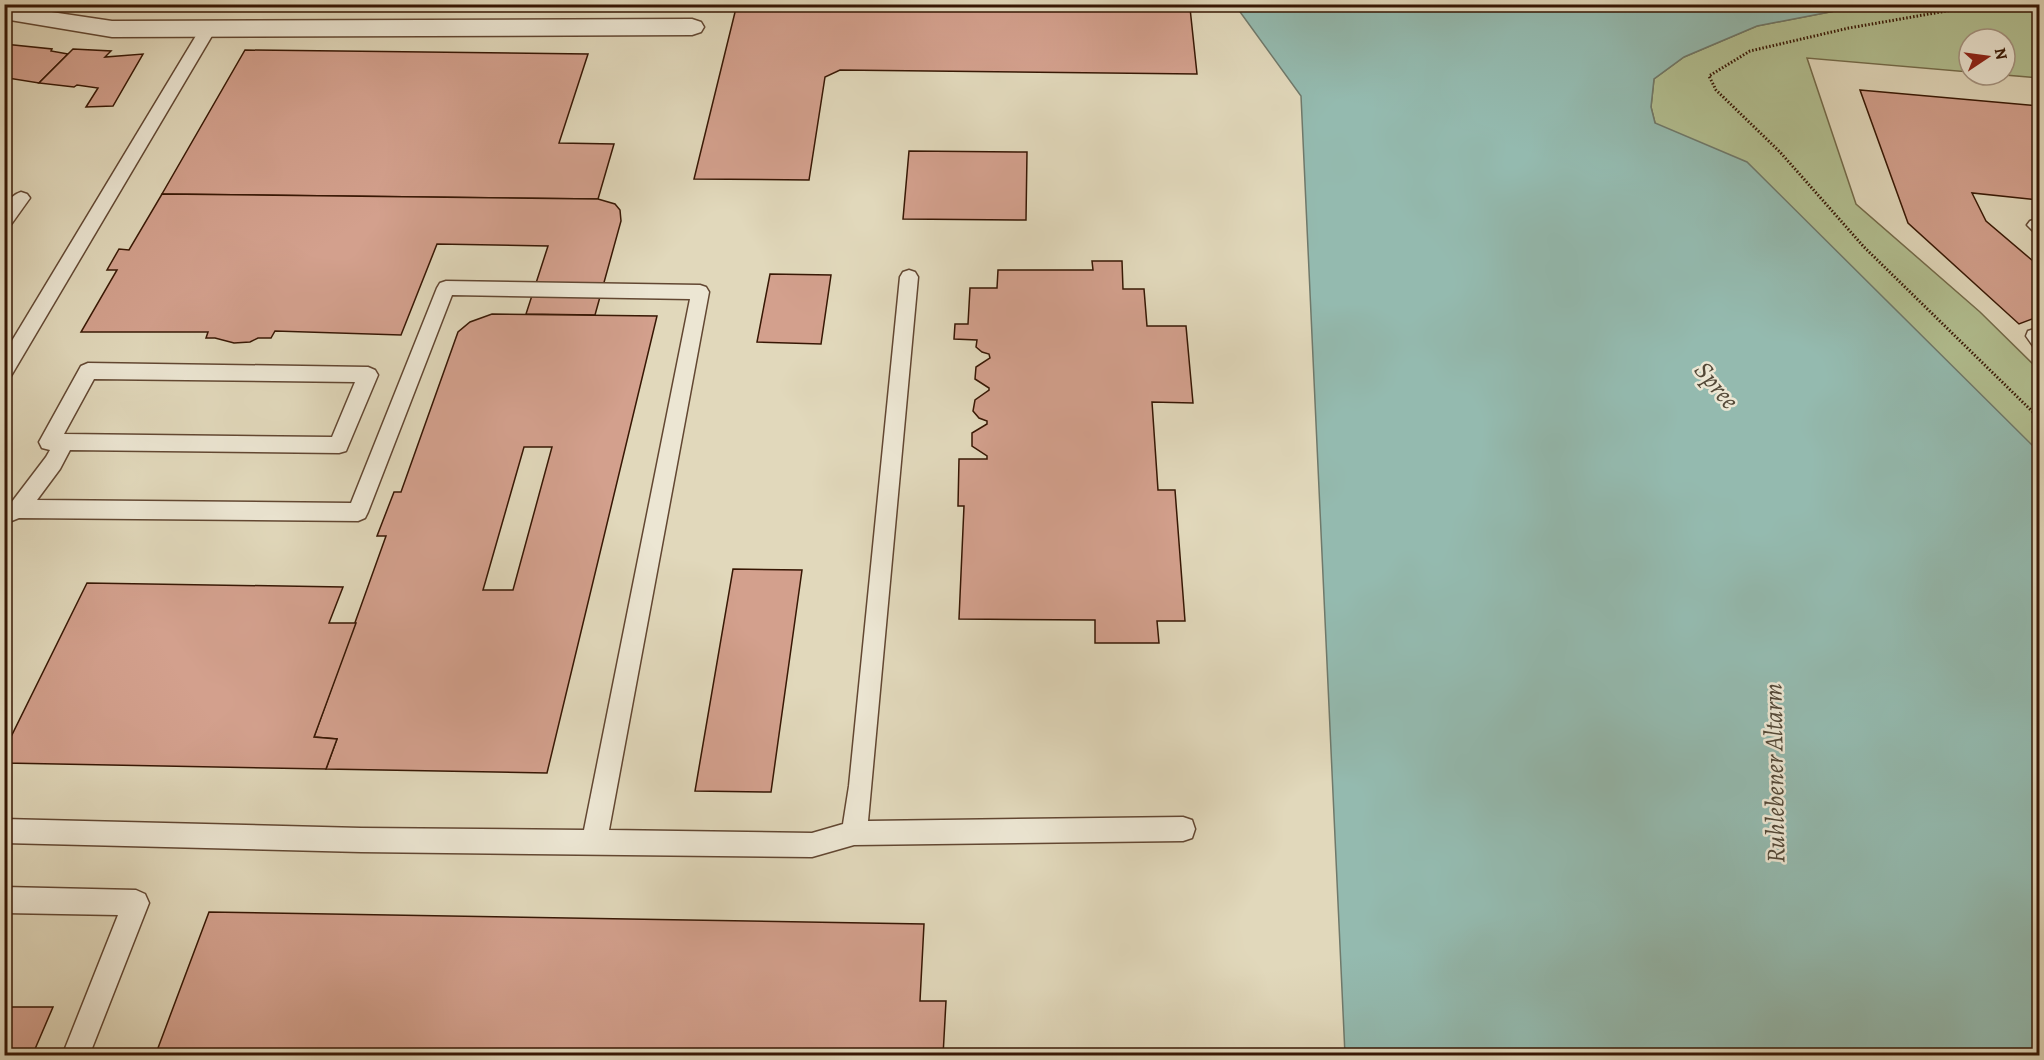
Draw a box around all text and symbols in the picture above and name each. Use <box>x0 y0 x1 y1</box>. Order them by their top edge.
north arrow <box>1957 27 2017 87</box>
text: N <box>1989 46 2013 62</box>
water label: Spree <box>1686 354 1747 417</box>
water label: Ruhlebener Altarm <box>1755 683 1794 863</box>

